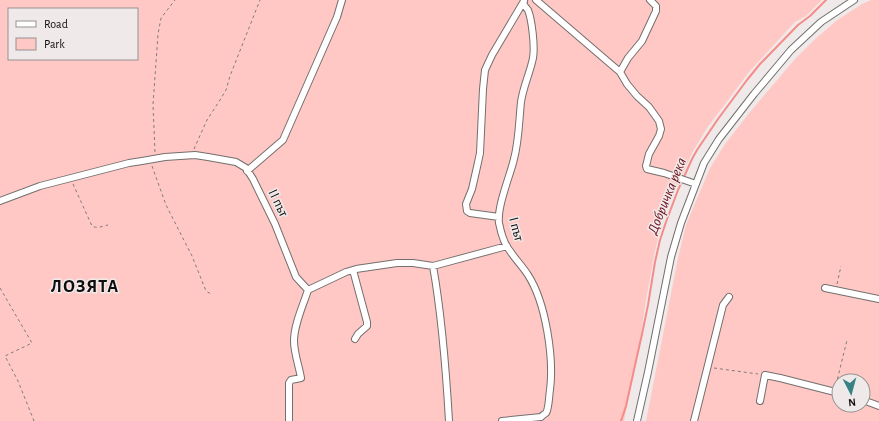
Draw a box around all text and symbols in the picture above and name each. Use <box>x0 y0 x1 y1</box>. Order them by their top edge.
legend <box>8 8 138 60</box>
text: Road <box>44 18 68 30</box>
text: Park <box>44 38 65 50</box>
water label: Добричка река <box>644 155 689 237</box>
street label: ІІ път <box>265 187 291 220</box>
street label: І път <box>506 215 526 244</box>
district label: ЛОЗЯТА <box>51 278 119 296</box>
north arrow <box>831 373 871 413</box>
text: N <box>848 397 856 408</box>

